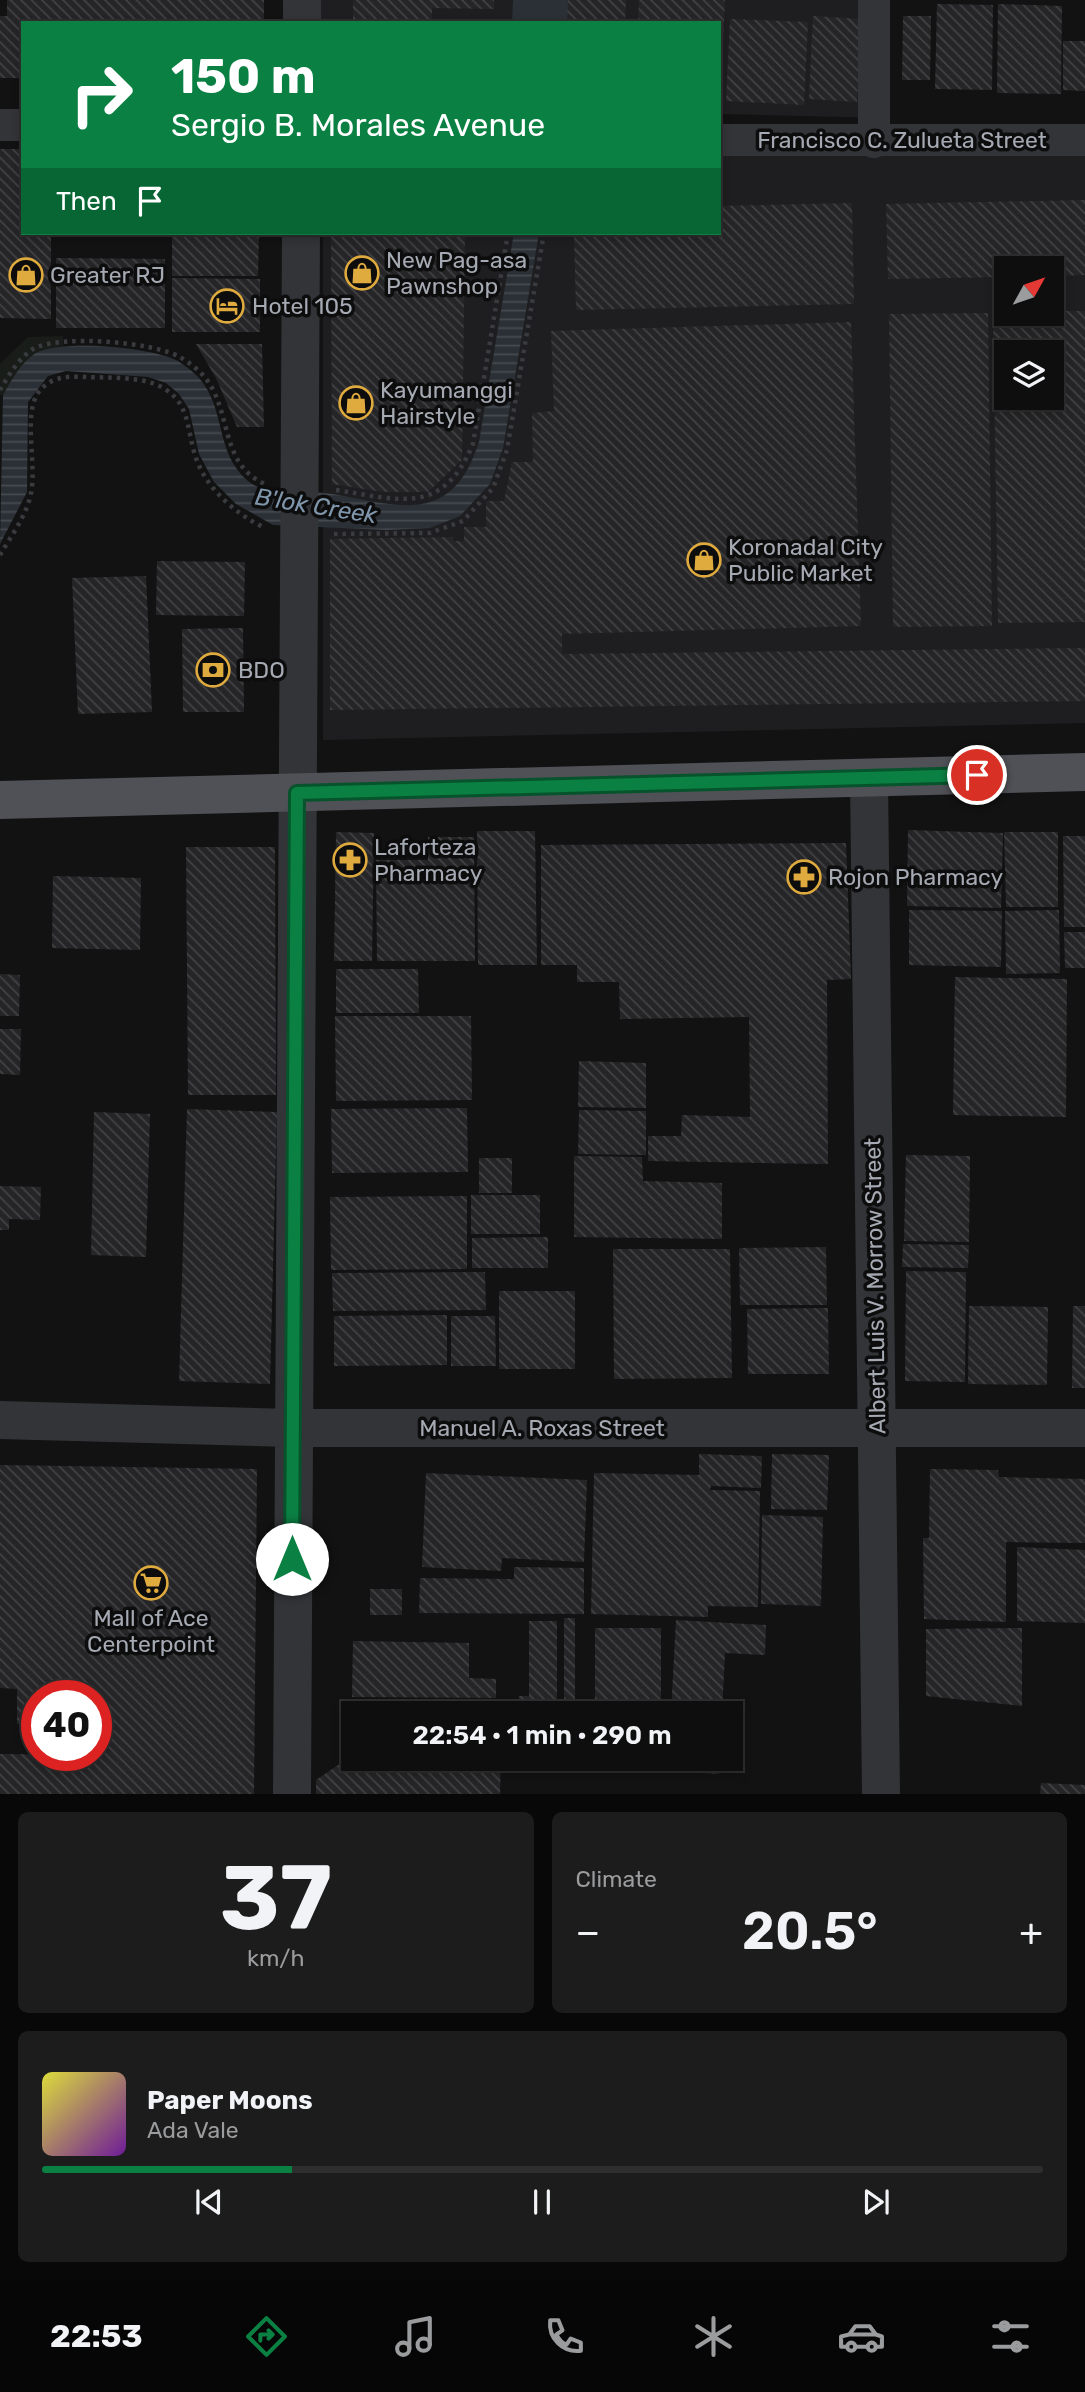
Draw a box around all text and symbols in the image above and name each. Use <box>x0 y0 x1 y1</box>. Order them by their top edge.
text: 150 m <box>171 47 316 105</box>
icon: right <box>56 49 147 140</box>
text: Sergio B. Morales Avenue <box>171 106 545 144</box>
street label: Francisco C. Zulueta Street <box>757 126 1047 154</box>
icon: arrive <box>131 182 169 220</box>
text: Then <box>56 186 117 217</box>
place label: New Pag-asa Pawnshop <box>386 246 527 300</box>
shop icon: New Pag-asa Pawnshop <box>343 254 381 292</box>
shop icon: Greater RJ <box>7 256 45 294</box>
north arrow <box>994 256 1064 326</box>
map controls <box>994 256 1064 410</box>
place label: Greater RJ <box>50 261 165 289</box>
hotel icon: Hotel 105 <box>208 287 246 325</box>
place label: Hotel 105 <box>252 292 353 320</box>
button: layers <box>994 340 1064 410</box>
place label: Kayumanggi Hairstyle <box>380 376 513 430</box>
shop icon: Kayumanggi Hairstyle <box>337 384 375 422</box>
water label: B'lok Creek <box>253 483 380 530</box>
place label: Koronadal City Public Market <box>728 533 883 587</box>
shop icon: Koronadal City Public Market <box>685 541 723 579</box>
bank icon: BDO <box>194 651 232 689</box>
place label: BDO <box>238 656 285 684</box>
pin <box>947 745 1007 805</box>
icon: arrive <box>958 756 996 794</box>
place label: Laforteza Pharmacy <box>374 833 483 887</box>
pharmacy icon: Laforteza Pharmacy <box>331 841 369 879</box>
pharmacy icon: Rojon Pharmacy <box>785 858 823 896</box>
place label: Rojon Pharmacy <box>828 863 1003 891</box>
street label: Albert Luis V. Morrow Street <box>858 1138 892 1434</box>
street label: Manuel A. Roxas Street <box>419 1414 665 1442</box>
position arrow <box>255 1522 329 1596</box>
supermarket icon: Mall of Ace Centerpoint <box>132 1564 170 1602</box>
place label: Mall of Ace Centerpoint <box>87 1604 215 1658</box>
speed limit sign: 40 <box>21 1680 112 1771</box>
text: 22:54 · 1 min · 290 m <box>412 1720 672 1751</box>
text: 37 <box>220 1844 332 1952</box>
text: Climate <box>576 1865 657 1893</box>
text: 20.5° <box>742 1900 878 1962</box>
text: − <box>576 1909 600 1955</box>
text: + <box>1019 1909 1043 1955</box>
text: km/h <box>247 1944 304 1972</box>
text: Paper Moons <box>147 2085 313 2116</box>
text: Ada Vale <box>147 2116 239 2144</box>
icon: previous <box>190 2183 228 2221</box>
icon: pause <box>523 2183 561 2221</box>
icon: next <box>857 2183 895 2221</box>
icon: directions <box>242 2312 291 2361</box>
icon: music <box>391 2312 440 2361</box>
icon: phone <box>540 2312 589 2361</box>
icon: climate <box>689 2312 738 2361</box>
icon: car <box>837 2312 886 2361</box>
icon: filters <box>986 2312 1035 2361</box>
text: 22:53 <box>50 2317 143 2355</box>

